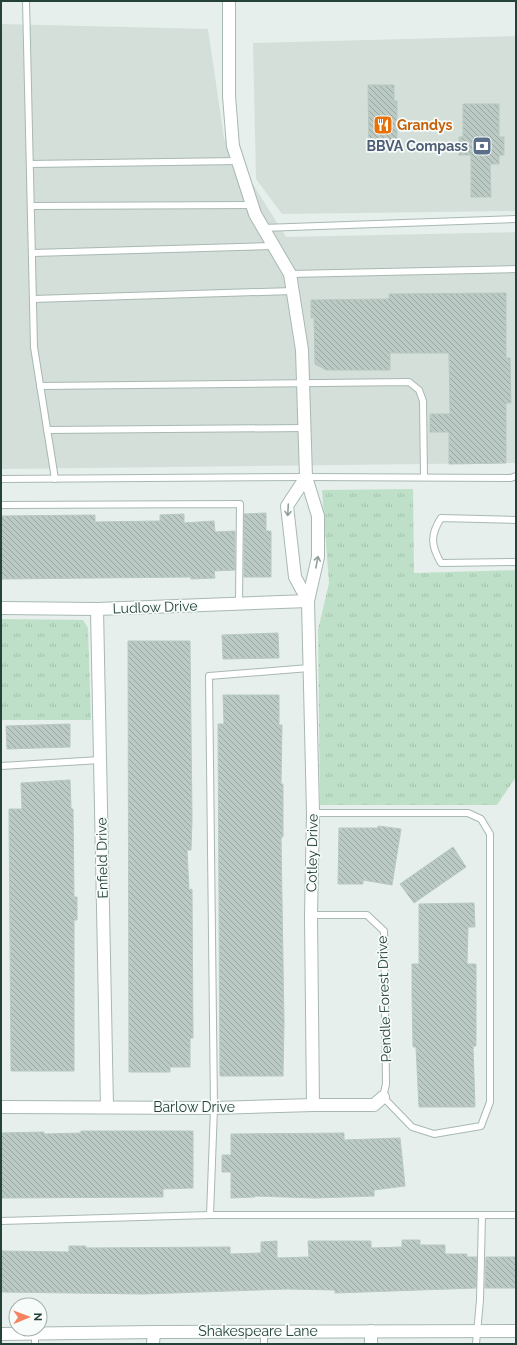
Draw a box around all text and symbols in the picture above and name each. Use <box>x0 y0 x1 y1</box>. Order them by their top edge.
restaurant icon: Grandys <box>372 114 394 136</box>
place label: Grandys <box>397 117 453 133</box>
bank icon: BBVA Compass <box>471 135 493 157</box>
place label: BBVA Compass <box>366 138 468 154</box>
one-way arrow <box>285 504 292 517</box>
one-way arrow <box>313 556 321 569</box>
street label: Ludlow Drive <box>112 598 198 616</box>
street label: Cotley Drive <box>303 814 321 892</box>
street label: Enfield Drive <box>93 817 111 899</box>
street label: Pendle Forest Drive <box>374 935 394 1063</box>
street label: Barlow Drive <box>153 1099 235 1115</box>
north arrow <box>8 1297 48 1337</box>
text: N <box>31 1313 44 1321</box>
street label: Shakespeare Lane <box>198 1323 318 1339</box>

